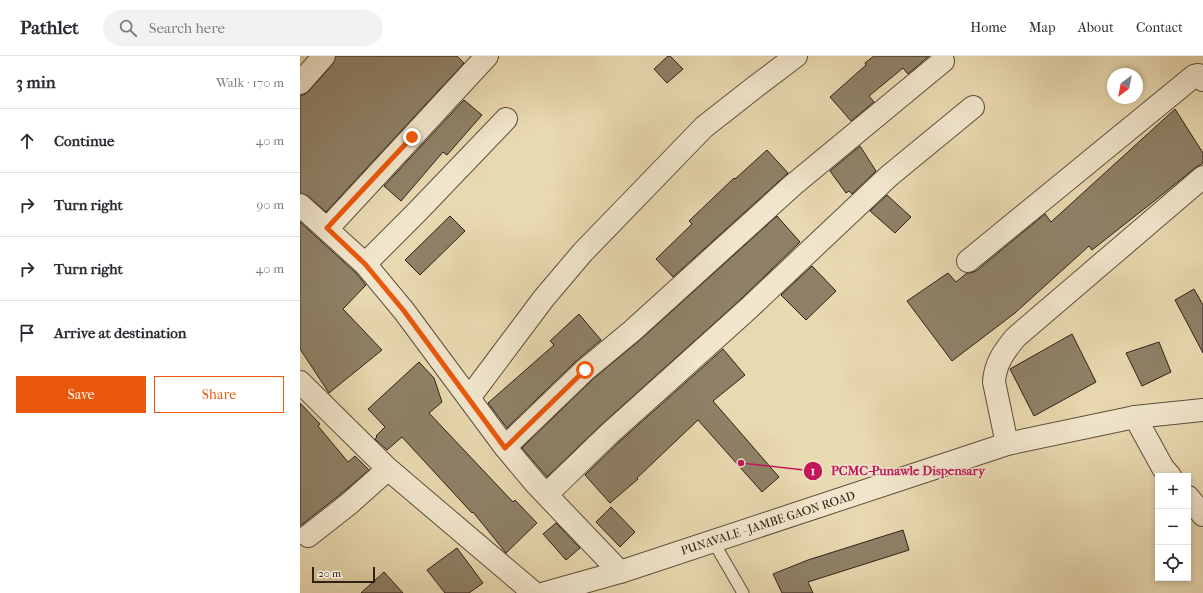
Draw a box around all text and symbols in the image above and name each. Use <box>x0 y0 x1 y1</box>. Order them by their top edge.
search box <box>103 10 383 46</box>
text: Pathlet <box>20 17 79 39</box>
icon: search <box>117 17 139 39</box>
text: Search here <box>149 19 225 37</box>
text: Home <box>970 19 1007 36</box>
text: Map <box>1029 19 1056 36</box>
text: About <box>1078 19 1114 36</box>
text: Contact <box>1136 19 1183 36</box>
north arrow <box>1107 68 1143 104</box>
text: 3 min <box>16 72 56 92</box>
text: Walk · 170 m <box>216 75 284 90</box>
route end <box>403 128 421 146</box>
icon: ahead <box>16 130 38 152</box>
text: Continue <box>54 132 114 150</box>
text: 40 m <box>256 133 284 148</box>
icon: right <box>16 194 38 216</box>
text: Turn right <box>54 196 123 214</box>
text: 90 m <box>256 197 284 212</box>
icon: right <box>16 258 38 280</box>
text: Turn right <box>54 260 123 278</box>
text: 40 m <box>256 261 284 276</box>
icon: arrive <box>16 322 38 344</box>
text: Arrive at destination <box>54 324 186 342</box>
route start <box>576 361 594 379</box>
button: Save <box>16 376 146 413</box>
button: Share <box>154 376 284 413</box>
callout: PCMC-Punawle Dispensary <box>803 458 993 483</box>
text: PCMC-Punawle Dispensary <box>831 463 986 479</box>
text: 1 <box>811 464 815 478</box>
map controls <box>1155 473 1191 581</box>
button: + <box>1155 473 1191 509</box>
street label: PUNAVALE - JAMBE GAON ROAD <box>679 488 857 558</box>
button: − <box>1155 509 1191 545</box>
button: locate <box>1155 545 1191 581</box>
scale bar <box>312 565 375 584</box>
text: 20 m <box>318 567 341 580</box>

